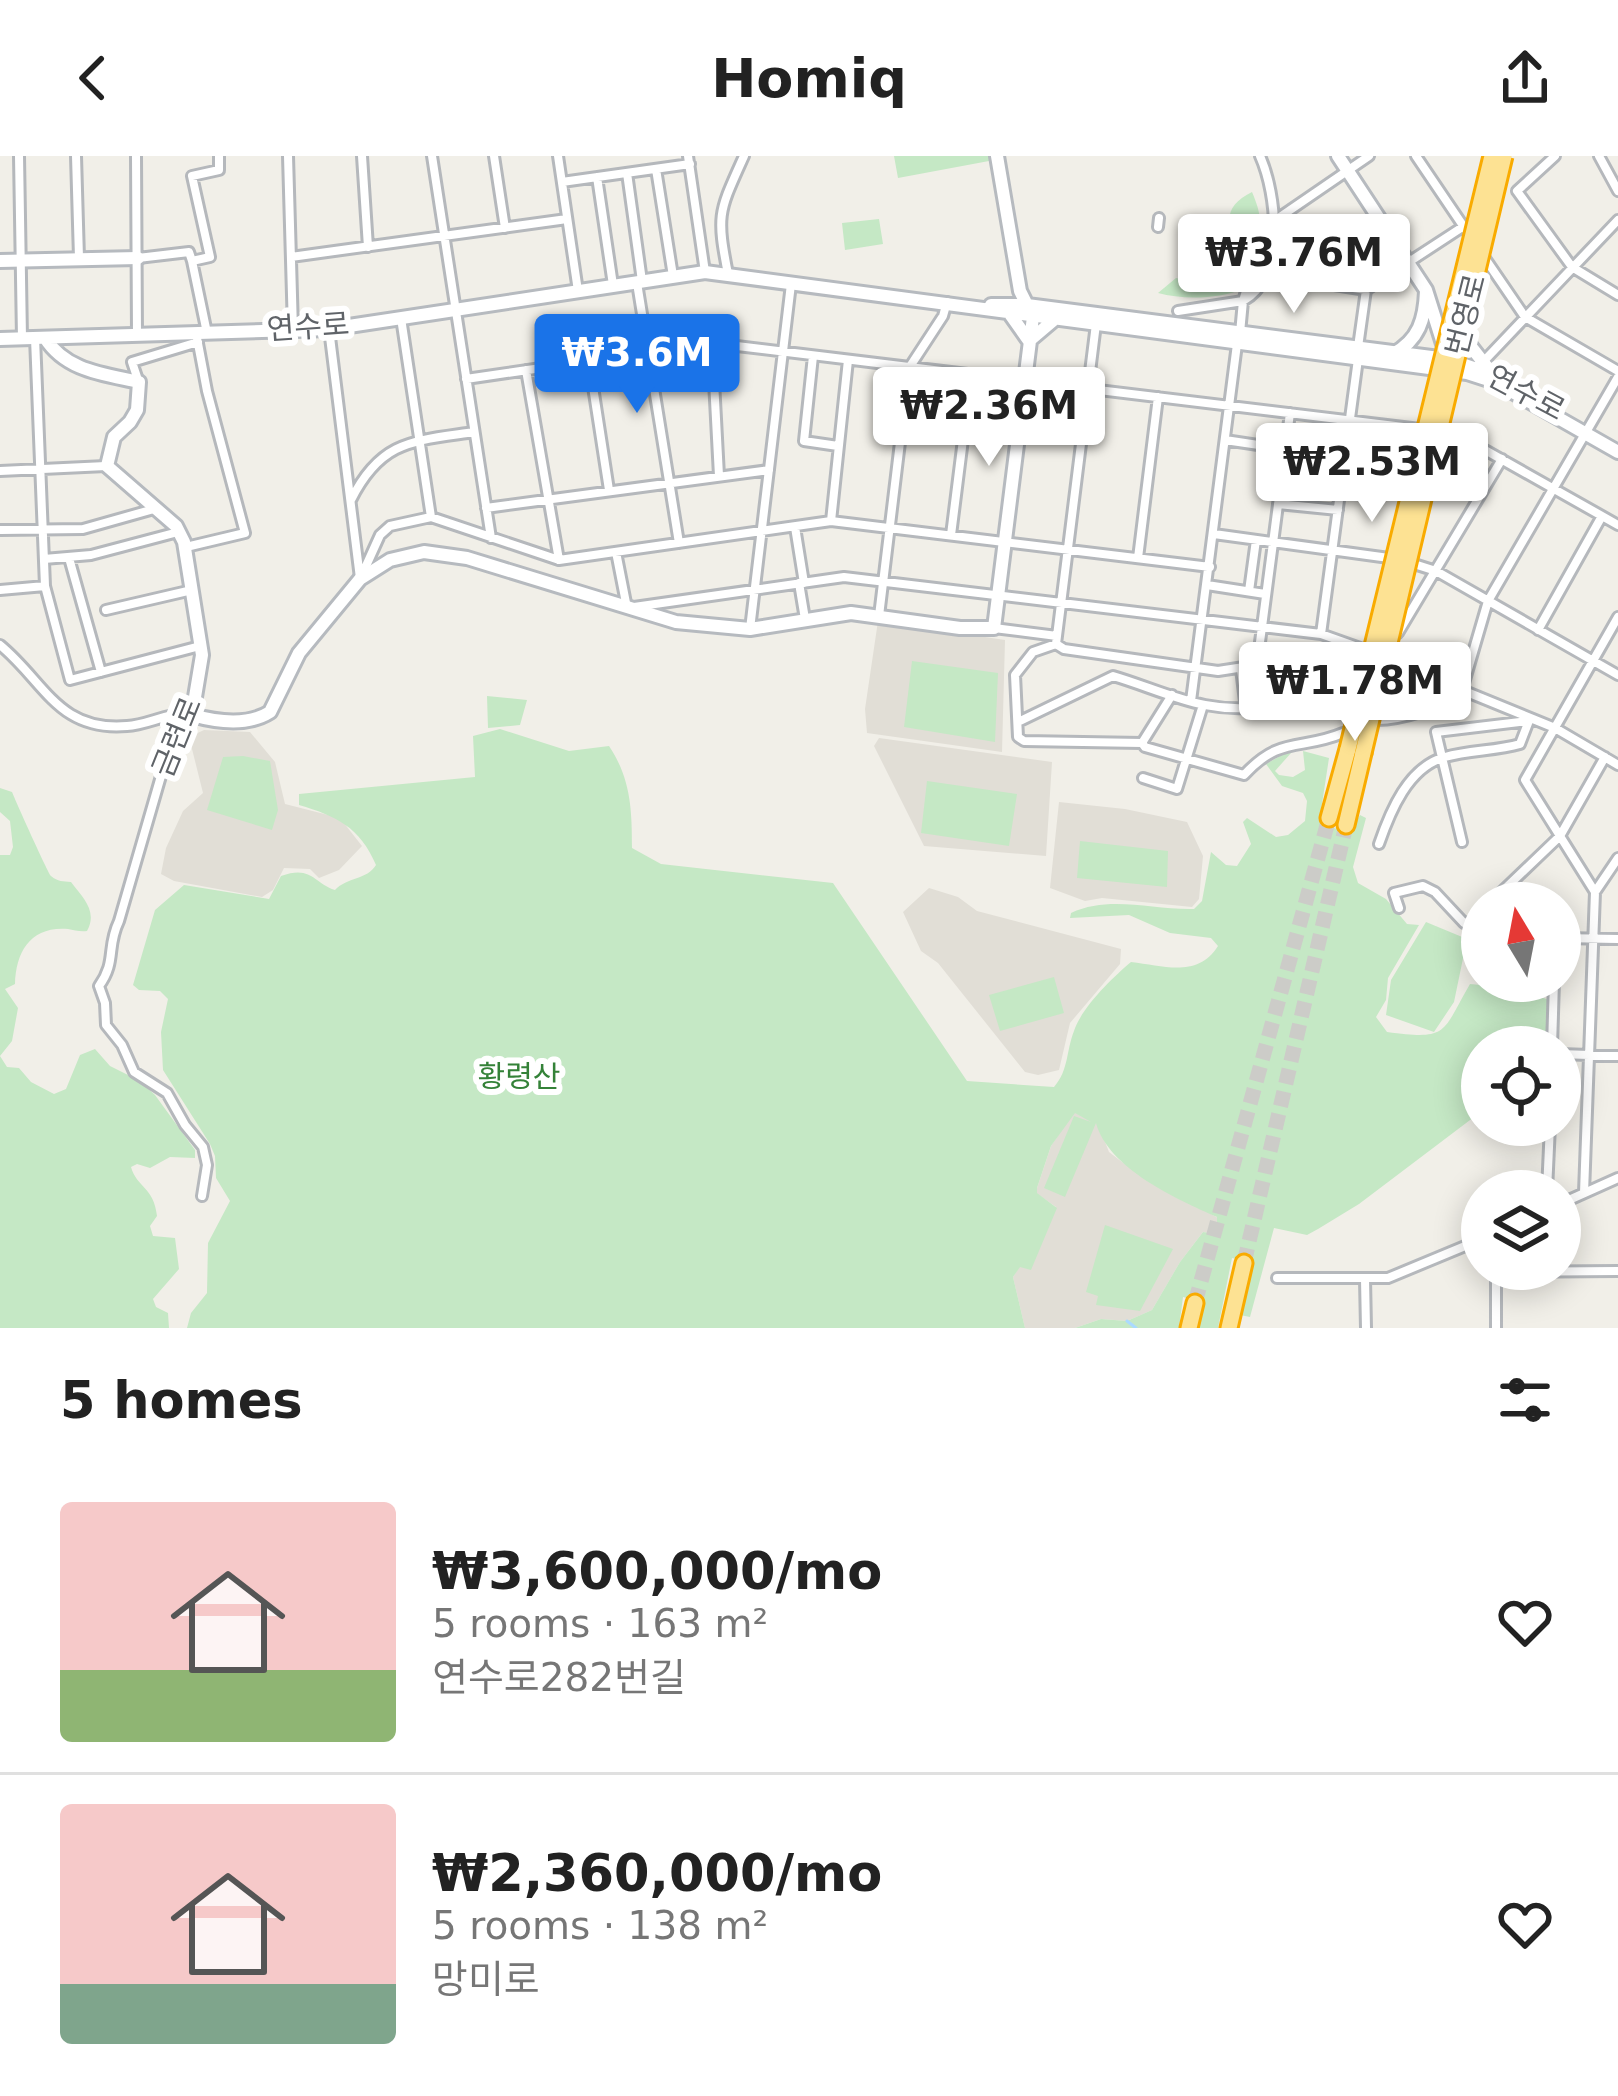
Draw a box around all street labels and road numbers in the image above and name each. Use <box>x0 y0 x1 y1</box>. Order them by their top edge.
street label: 번영로 <box>1439 270 1493 359</box>
street label: 연수로 <box>265 306 350 347</box>
street label: 연수로 <box>1481 358 1571 427</box>
street label: 금련로 <box>145 692 208 782</box>

